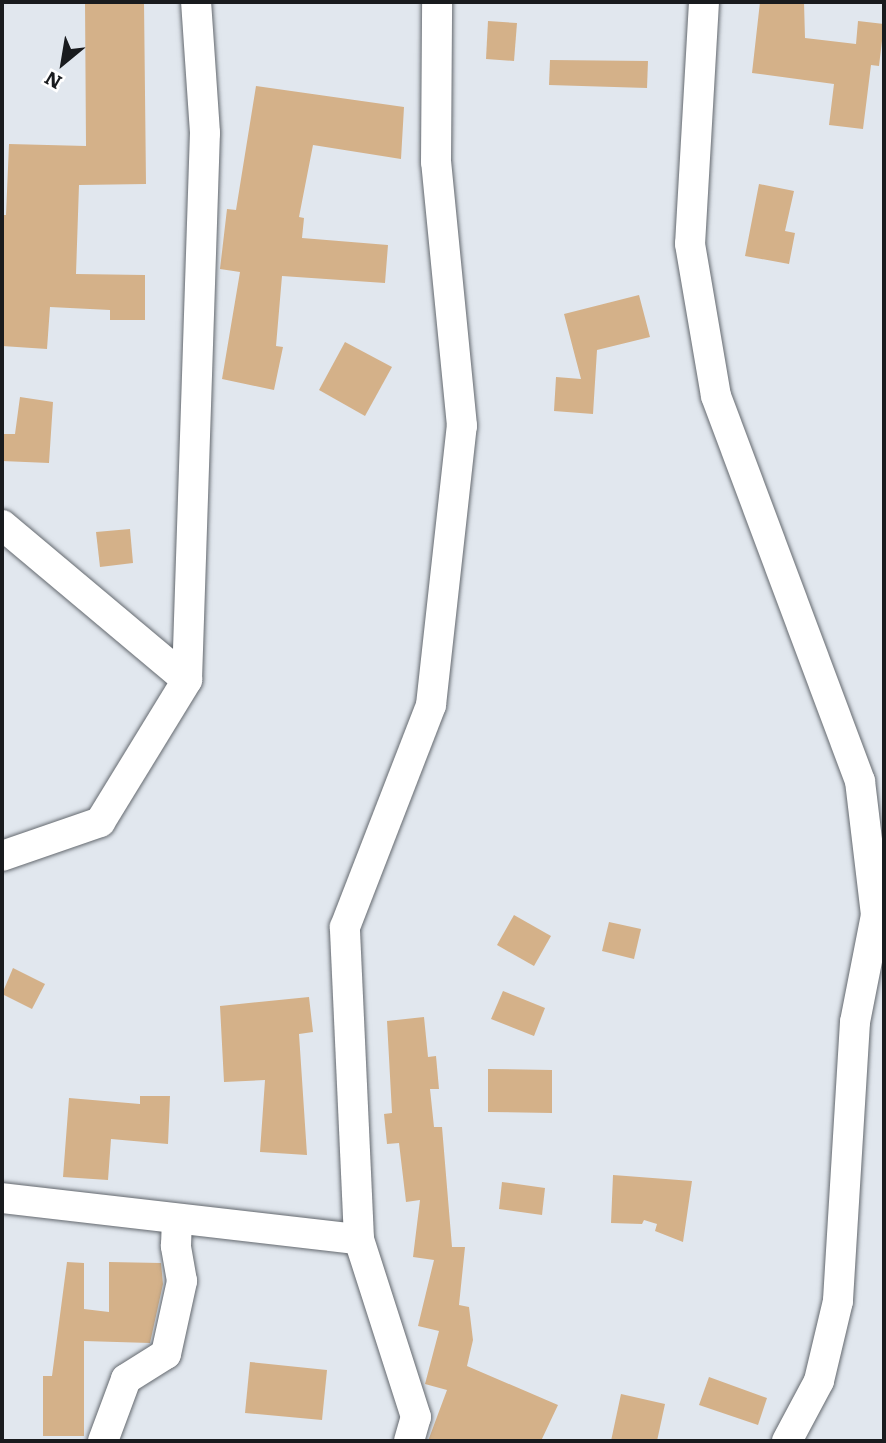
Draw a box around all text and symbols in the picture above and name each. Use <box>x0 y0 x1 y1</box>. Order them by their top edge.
north arrow <box>28 28 98 98</box>
text: N <box>39 65 66 97</box>

